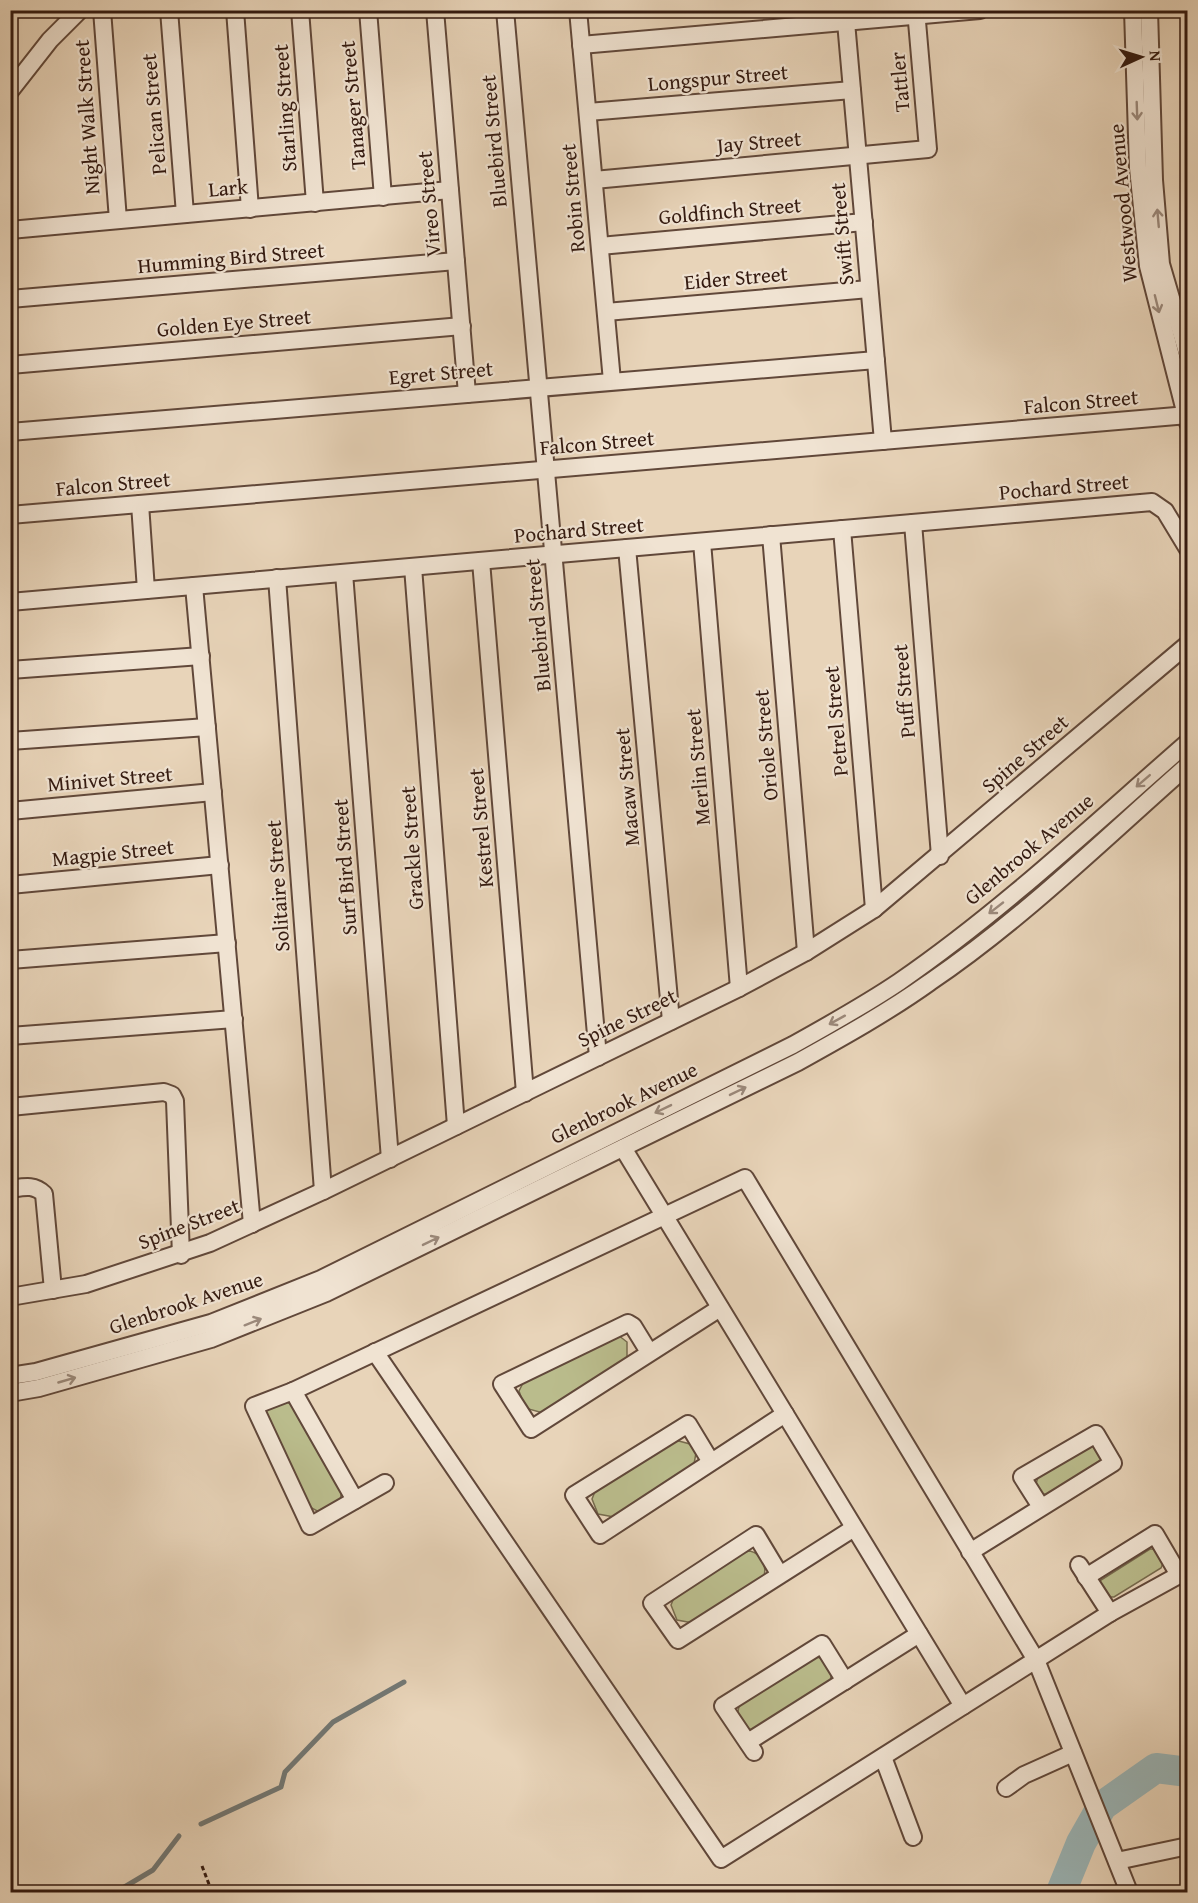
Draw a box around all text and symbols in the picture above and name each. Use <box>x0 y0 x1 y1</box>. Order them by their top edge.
north arrow <box>1111 27 1171 87</box>
street label: Night Walk Street <box>66 38 107 196</box>
street label: Tanager Street <box>331 39 374 171</box>
street label: Starling Street <box>265 43 304 173</box>
street label: Tattler <box>881 50 918 113</box>
text: N <box>1144 50 1168 62</box>
street label: Pelican Street <box>133 51 174 176</box>
street label: Longspur Street <box>647 56 790 99</box>
street label: Bluebird Street <box>472 73 515 209</box>
one-way arrow <box>1131 100 1142 120</box>
street label: Jay Street <box>712 122 803 161</box>
street label: Westwood Avenue <box>1100 122 1145 284</box>
street label: Robin Street <box>552 142 593 254</box>
street label: Vireo Street <box>408 149 449 258</box>
street label: Lark <box>207 170 249 205</box>
street label: Swift Street <box>822 181 861 287</box>
street label: Goldfinch Street <box>657 189 803 232</box>
one-way arrow <box>1152 208 1163 228</box>
street label: Humming Bird Street <box>136 234 326 281</box>
street label: Eider Street <box>683 257 790 297</box>
one-way arrow <box>1151 295 1163 314</box>
street label: Golden Eye Street <box>156 300 313 345</box>
street label: Egret Street <box>388 352 495 392</box>
street label: Falcon Street <box>1022 381 1140 422</box>
street label: Falcon Street <box>538 422 656 463</box>
street label: Falcon Street <box>54 463 172 504</box>
street label: Pochard Street <box>998 465 1131 508</box>
street label: Pochard Street <box>513 508 646 551</box>
street label: Bluebird Street <box>516 557 559 693</box>
street label: Puff Street <box>884 642 923 739</box>
street label: Petrel Street <box>815 664 856 777</box>
street label: Oriole Street <box>745 688 786 802</box>
street label: Spine Street <box>974 706 1076 800</box>
street label: Merlin Street <box>677 707 718 827</box>
street label: Macaw Street <box>606 726 647 848</box>
street label: Minivet Street <box>46 758 175 799</box>
street label: Kestrel Street <box>460 766 501 889</box>
one-way arrow <box>1136 774 1151 788</box>
street label: Grackle Street <box>392 785 431 911</box>
street label: Glenbrook Avenue <box>957 785 1100 912</box>
street label: Surf Bird Street <box>324 797 365 936</box>
street label: Solitaire Street <box>257 819 298 953</box>
street label: Magpie Street <box>50 831 176 874</box>
one-way arrow <box>988 902 1004 915</box>
street label: Spine Street <box>572 980 682 1055</box>
one-way arrow <box>829 1014 846 1026</box>
street label: Glenbrook Avenue <box>545 1053 703 1152</box>
one-way arrow <box>729 1085 747 1097</box>
one-way arrow <box>655 1104 673 1116</box>
street label: Spine Street <box>133 1190 245 1257</box>
one-way arrow <box>422 1235 440 1247</box>
street label: Glenbrook Avenue <box>105 1263 267 1342</box>
one-way arrow <box>244 1316 262 1327</box>
one-way arrow <box>57 1373 76 1385</box>

